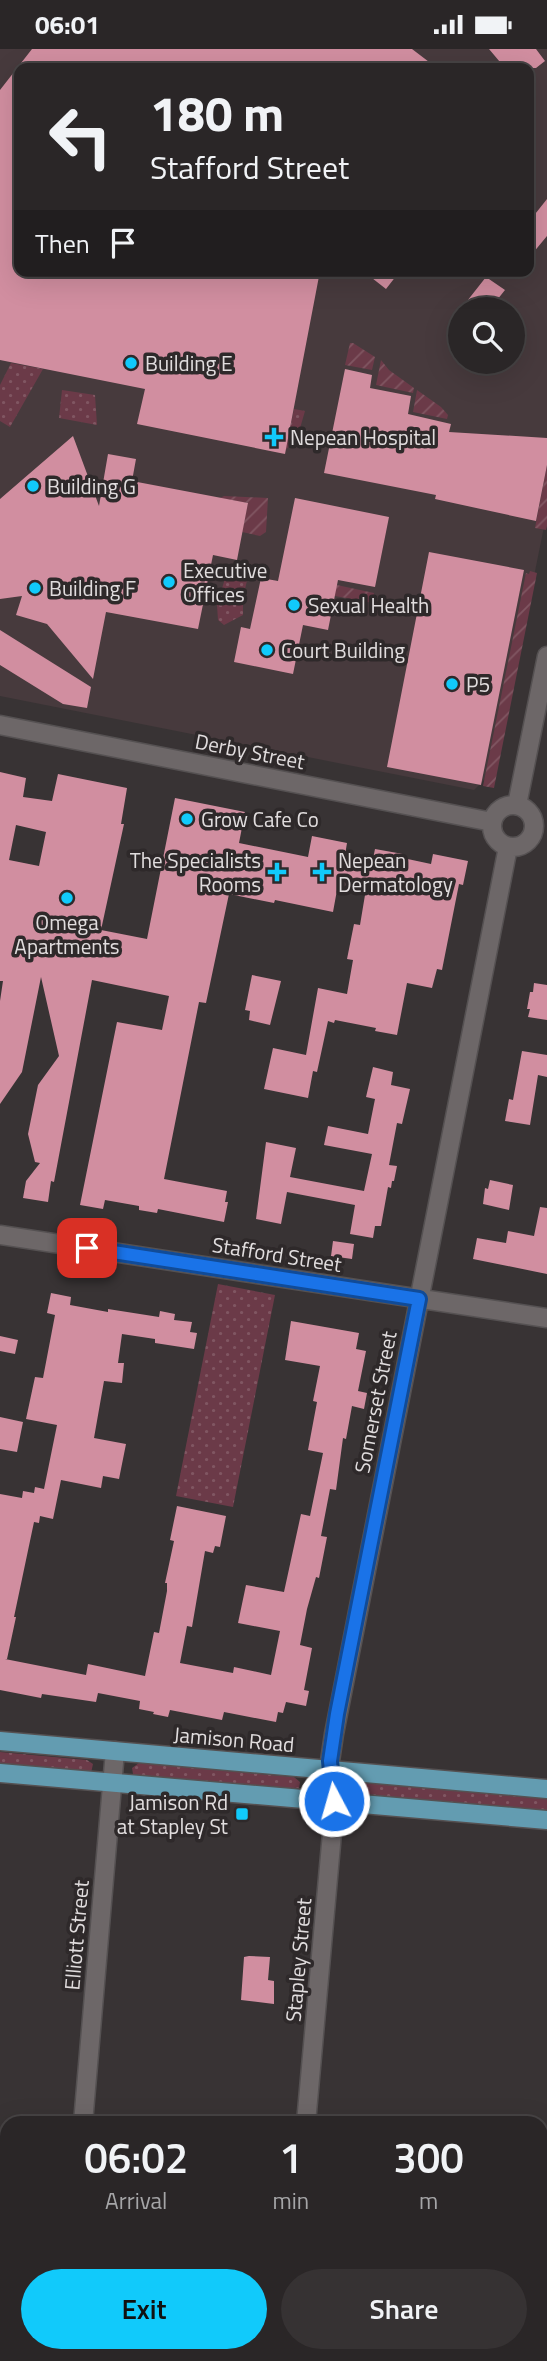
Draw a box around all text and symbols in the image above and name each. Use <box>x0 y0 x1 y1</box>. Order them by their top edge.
text: 06:01 <box>35 5 100 44</box>
text: 180 m <box>150 75 284 150</box>
icon: left <box>35 91 126 182</box>
text: Stafford Street <box>150 143 349 191</box>
text: Then <box>35 224 90 263</box>
icon: arrive <box>104 224 142 262</box>
map controls <box>448 297 525 374</box>
button: search <box>448 297 525 374</box>
place label: Building E <box>145 347 233 379</box>
marker: Building E <box>123 355 139 371</box>
place label: Nepean Hospital <box>290 421 436 453</box>
marker: Nepean Hospital <box>264 427 284 447</box>
place label: Building G <box>47 470 136 502</box>
marker: Building G <box>25 478 41 494</box>
place label: Executive Offices <box>183 554 267 610</box>
place label: Building F <box>49 572 136 604</box>
marker: Executive Offices <box>161 574 177 590</box>
marker: Building F <box>27 580 43 596</box>
place label: Sexual Health <box>308 589 429 621</box>
marker: Sexual Health <box>286 597 302 613</box>
place label: Court Building <box>281 634 405 666</box>
marker: Court Building <box>259 642 275 658</box>
place label: P5 <box>466 668 490 700</box>
marker: P5 <box>444 676 460 692</box>
street label: Derby Street <box>192 725 308 777</box>
place label: Grow Cafe Co <box>201 803 319 835</box>
marker: Grow Cafe Co <box>179 811 195 827</box>
place label: The Specialists Rooms <box>130 844 261 900</box>
place label: Nepean Dermatology <box>338 844 453 900</box>
marker: The Specialists Rooms <box>267 862 287 882</box>
marker: Nepean Dermatology <box>312 862 332 882</box>
marker: Omega Apartments <box>59 890 75 906</box>
place label: Omega Apartments <box>14 906 120 962</box>
pin <box>57 1218 117 1278</box>
street label: Stafford Street <box>210 1228 345 1280</box>
icon: arrive <box>68 1229 106 1267</box>
street label: Somerset Street <box>346 1327 405 1476</box>
street label: Jamison Road <box>172 1718 296 1760</box>
position arrow <box>297 1764 371 1838</box>
place label: Jamison Rd at Stapley St <box>117 1786 229 1842</box>
marker: Jamison Rd at Stapley St <box>234 1806 250 1822</box>
street label: Elliott Street <box>55 1878 97 1991</box>
street label: Stapley Street <box>277 1896 319 2023</box>
text: 06:02 <box>84 2125 188 2189</box>
text: 1 <box>279 2125 303 2189</box>
text: 300 <box>393 2125 464 2189</box>
text: Arrival <box>105 2183 167 2218</box>
text: min <box>272 2183 309 2218</box>
text: m <box>419 2183 438 2218</box>
button: Exit <box>21 2269 267 2349</box>
button: Share <box>281 2269 527 2349</box>

